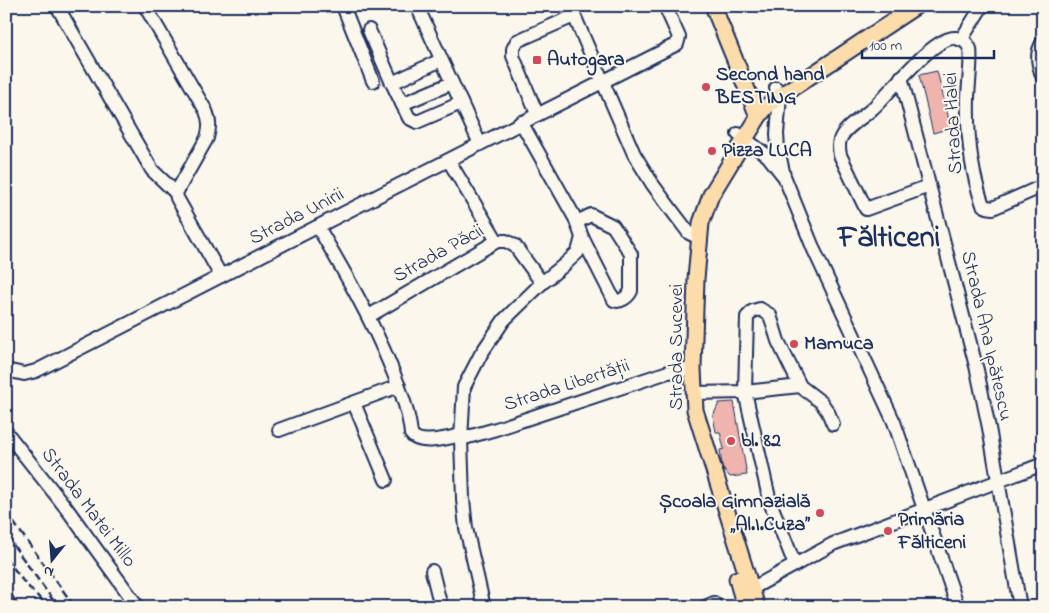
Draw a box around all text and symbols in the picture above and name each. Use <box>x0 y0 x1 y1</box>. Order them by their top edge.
scale bar <box>862 28 994 60</box>
text: 100 m <box>869 35 902 57</box>
place label: Autogara <box>547 46 625 76</box>
marker: Autogara <box>531 54 543 66</box>
place label: Second hand BESTING <box>715 61 825 113</box>
street label: Strada Halei <box>937 71 971 175</box>
marker: Second hand BESTING <box>700 81 712 93</box>
place label: Pizza LUCA <box>722 137 812 166</box>
marker: Pizza LUCA <box>706 145 718 157</box>
street label: Strada Unirii <box>244 181 350 253</box>
street label: Strada Păcii <box>388 217 490 291</box>
district label: Fălticeni <box>836 217 940 261</box>
street label: Strada Ana Ipătescu <box>952 248 1020 424</box>
street label: Strada Sucevei <box>663 284 692 410</box>
place label: Mamuca <box>804 330 874 359</box>
marker: Mamuca <box>788 338 800 350</box>
street label: Strada Libertății <box>500 352 634 420</box>
place label: bl. 82 <box>741 427 781 456</box>
marker: bl. 82 <box>725 435 737 447</box>
street label: Strada Matei Millo <box>33 442 143 574</box>
place label: Școala Gimnazială „Al.I.Cuza” <box>659 488 811 540</box>
place label: Primăria Fălticeni <box>897 506 966 558</box>
marker: Școala Gimnazială „Al.I.Cuza” <box>814 507 826 519</box>
marker: Primăria Fălticeni <box>882 525 894 537</box>
north arrow <box>28 536 78 586</box>
text: N <box>41 560 56 582</box>

